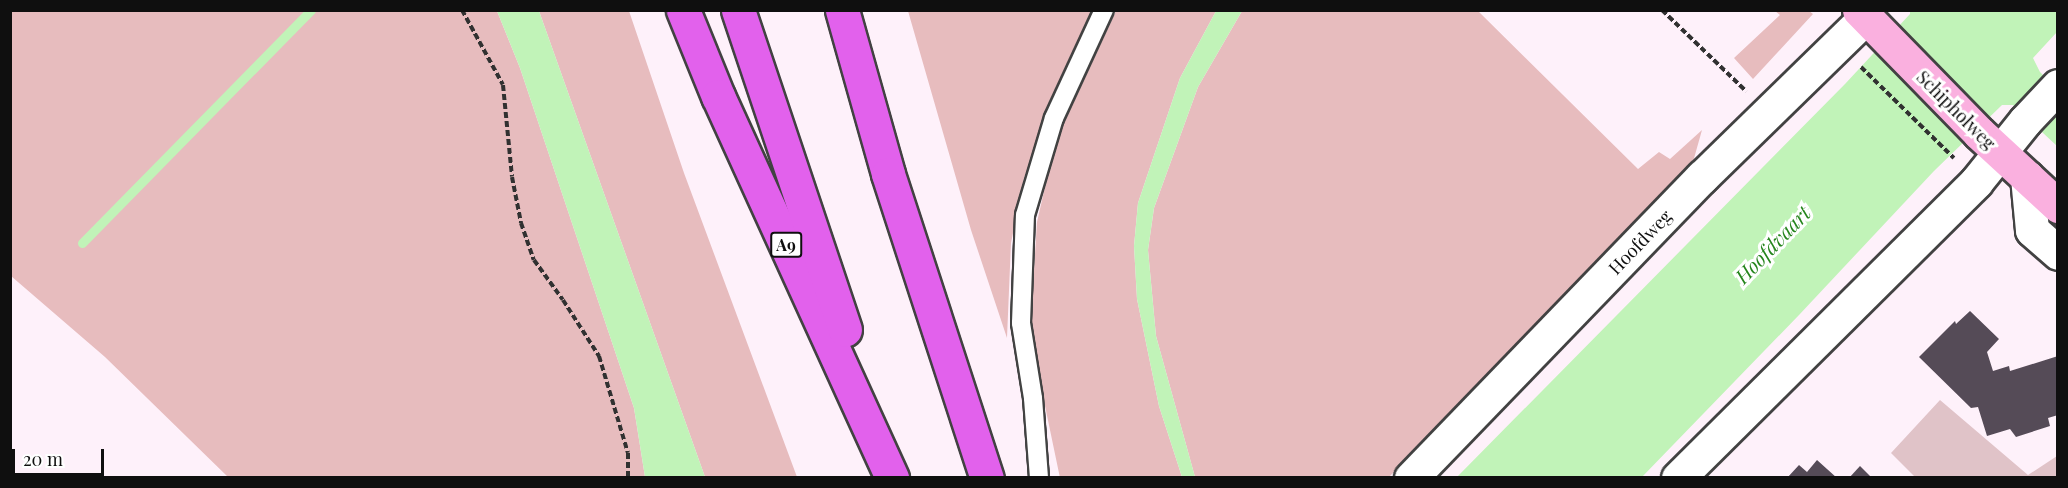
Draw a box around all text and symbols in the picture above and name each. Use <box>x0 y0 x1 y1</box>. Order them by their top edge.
street label: Schipholweg <box>1912 66 2000 154</box>
water label: Hoofdvaart <box>1729 200 1815 288</box>
street label: Hoofdweg <box>1604 205 1676 279</box>
road number: A9 <box>770 232 802 258</box>
scale bar <box>15 437 106 475</box>
text: 20 m <box>23 447 63 471</box>

